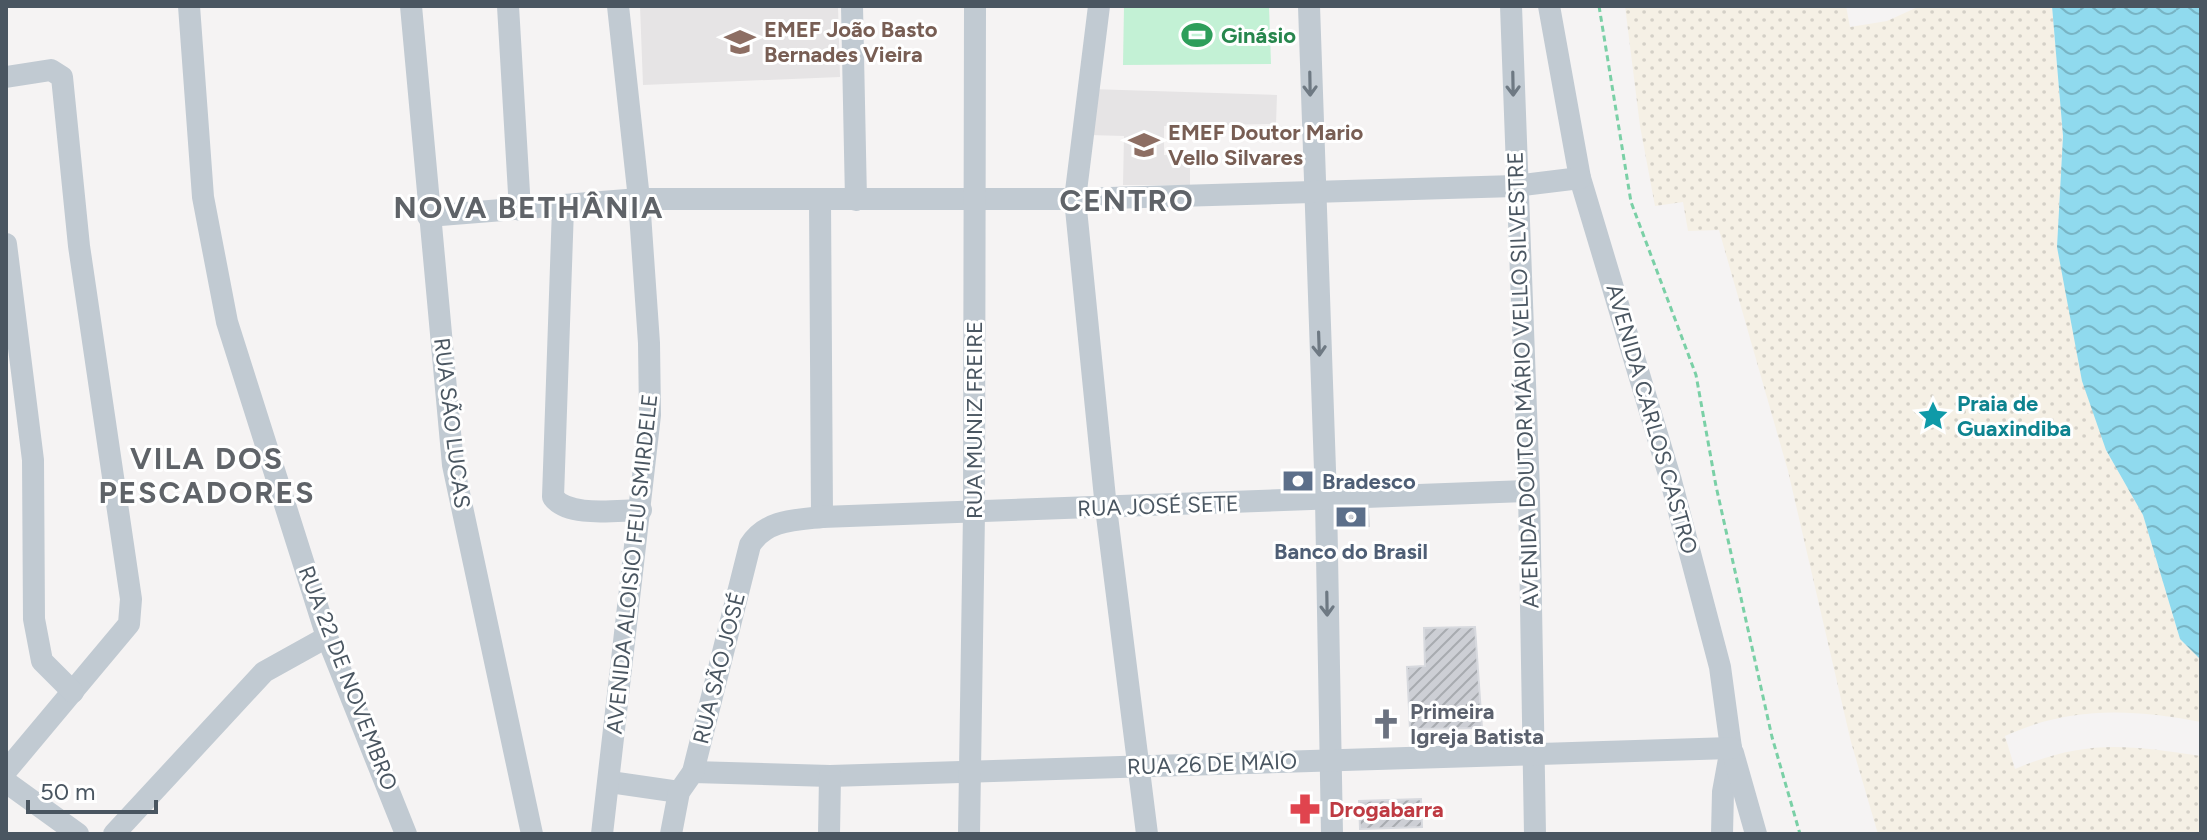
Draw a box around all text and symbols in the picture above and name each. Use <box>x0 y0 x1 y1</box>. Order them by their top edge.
place label: EMEF João Basto Bernades Vieira <box>764 16 938 68</box>
sports icon: Ginásio <box>1180 18 1214 52</box>
place label: Ginásio <box>1221 22 1296 49</box>
school or university icon: EMEF João Basto Bernades Vieira <box>723 25 757 59</box>
one-way arrow <box>1303 70 1318 97</box>
one-way arrow <box>1506 70 1521 97</box>
place label: EMEF Doutor Mario Vello Silvares <box>1168 119 1364 171</box>
school or university icon: EMEF Doutor Mario Vello Silvares <box>1127 128 1161 162</box>
street label: AVENIDA DOUTOR MÁRIO VELLO SILVESTRE <box>1502 151 1544 609</box>
district label: CENTRO <box>1059 182 1195 219</box>
district label: NOVA BETHÂNIA <box>394 189 664 226</box>
street label: AVENIDA CARLOS CASTRO <box>1601 281 1703 557</box>
street label: RUA MUNIZ FREIRE <box>961 321 988 519</box>
one-way arrow <box>1312 330 1327 357</box>
street label: RUA SÃO LUCAS <box>428 336 476 510</box>
place label: Praia de Guaxindiba <box>1957 390 2071 442</box>
street label: AVENIDA ALOISIO FEU SMIRDELE <box>601 393 663 735</box>
place icon: Praia de Guaxindiba <box>1916 399 1950 433</box>
district label: VILA DOS PESCADORES <box>99 440 315 511</box>
bank icon: Bradesco <box>1281 464 1315 498</box>
place label: Bradesco <box>1322 468 1416 495</box>
street label: RUA JOSÉ SETE <box>1077 490 1239 522</box>
bank icon: Banco do Brasil <box>1334 500 1368 534</box>
place label: Banco do Brasil <box>1274 538 1428 565</box>
street label: RUA 22 DE NOVEMBRO <box>293 562 403 794</box>
street label: RUA SÃO JOSÉ <box>687 589 751 747</box>
one-way arrow <box>1319 590 1335 617</box>
place label: Primeira Igreja Batista <box>1410 698 1544 750</box>
church icon: Primeira Igreja Batista <box>1369 707 1403 741</box>
street label: RUA 26 DE MAIO <box>1127 748 1297 780</box>
scale bar <box>28 764 156 814</box>
text: 50 m <box>40 777 96 806</box>
pharmacy icon: Drogabarra <box>1288 792 1322 826</box>
place label: Drogabarra <box>1329 796 1444 823</box>

